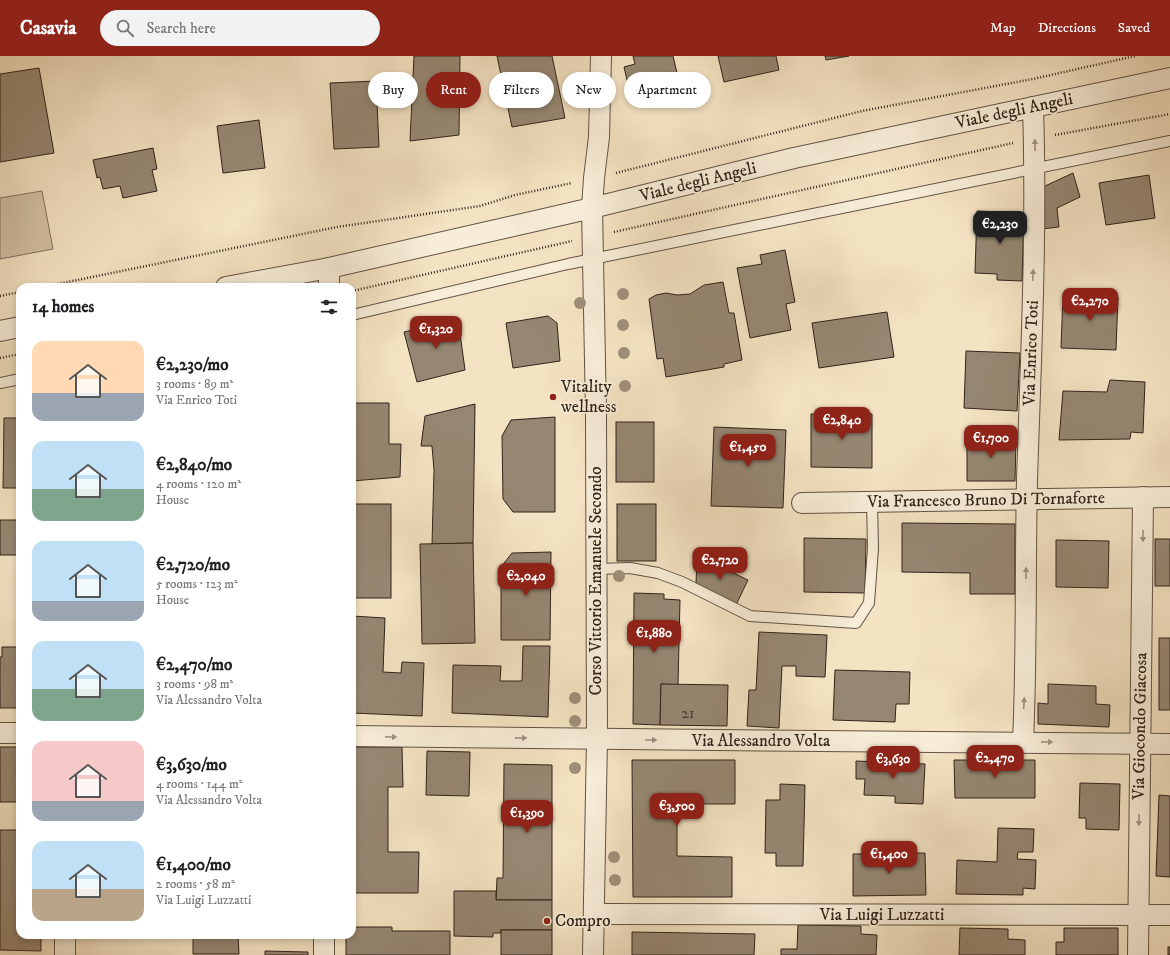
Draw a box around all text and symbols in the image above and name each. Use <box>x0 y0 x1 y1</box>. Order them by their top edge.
search box <box>100 10 380 46</box>
text: Casavia <box>20 17 76 40</box>
icon: search <box>114 17 136 39</box>
text: Search here <box>146 19 216 38</box>
text: Map <box>990 19 1016 37</box>
text: Directions <box>1038 19 1096 37</box>
text: Saved <box>1118 19 1150 37</box>
chip: Buy <box>368 72 418 108</box>
chip: Rent <box>426 72 481 108</box>
chip: Filters <box>489 72 554 108</box>
chip: New <box>562 72 616 108</box>
chip: Apartment <box>624 72 711 108</box>
street label: Viale degli Angeli <box>952 88 1075 134</box>
one-way arrow <box>1031 139 1038 151</box>
street label: Viale degli Angeli <box>636 157 759 207</box>
pin: €2,230 <box>967 211 1033 245</box>
text: €2,230 <box>982 216 1018 232</box>
one-way arrow <box>1030 268 1036 281</box>
pin: €2,270 <box>1057 288 1123 322</box>
text: €2,270 <box>1071 293 1109 309</box>
text: 14 homes <box>32 296 94 318</box>
icon: filters <box>318 296 340 318</box>
street label: Via Enrico Toti <box>1018 300 1044 407</box>
pin: €1,320 <box>403 316 469 350</box>
text: €1,320 <box>419 321 453 337</box>
text: €2,230/mo <box>156 354 229 376</box>
icon: home <box>64 357 112 405</box>
text: 3 rooms · 89 m² <box>156 376 233 392</box>
place label: Vitality wellness <box>560 376 617 418</box>
text: Via Enrico Toti <box>156 392 237 408</box>
marker: Vitality wellness <box>548 392 558 402</box>
pin: €2,840 <box>809 407 875 441</box>
text: €2,840 <box>823 412 861 428</box>
pin: €1,700 <box>958 425 1024 459</box>
text: €1,700 <box>973 430 1009 446</box>
pin: €1,450 <box>715 434 781 468</box>
text: €1,450 <box>729 439 767 455</box>
text: €2,840/mo <box>156 454 232 476</box>
icon: home <box>64 457 112 505</box>
street label: Corso Vittorio Emanuele Secondo <box>585 466 607 696</box>
text: 4 rooms · 120 m² <box>156 476 241 492</box>
street label: Via Francesco Bruno Di Tornaforte <box>866 487 1105 513</box>
text: House <box>156 492 189 508</box>
one-way arrow <box>1140 530 1146 543</box>
pin: €2,720 <box>687 547 753 581</box>
text: €2,720 <box>701 552 739 568</box>
text: €2,720/mo <box>156 554 230 576</box>
icon: home <box>64 557 112 605</box>
pin: €2,040 <box>493 563 559 597</box>
one-way arrow <box>1023 566 1029 579</box>
text: €2,040 <box>506 568 546 584</box>
text: 5 rooms · 123 m² <box>156 576 238 592</box>
text: House <box>156 592 189 608</box>
pin: €1,880 <box>621 620 687 654</box>
text: €1,880 <box>636 625 672 641</box>
street label: Via Giocondo Giacosa <box>1128 651 1152 801</box>
text: €2,470/mo <box>156 654 232 676</box>
icon: home <box>64 657 112 705</box>
text: 3 rooms · 98 m² <box>156 676 233 692</box>
text: Via Alessandro Volta <box>156 692 262 708</box>
one-way arrow <box>1021 697 1028 709</box>
house number: 21 <box>682 704 694 723</box>
street label: Via Alessandro Volta <box>691 730 831 752</box>
one-way arrow <box>385 733 397 740</box>
one-way arrow <box>515 735 528 741</box>
one-way arrow <box>645 737 658 743</box>
one-way arrow <box>1041 739 1054 745</box>
pin: €2,470 <box>962 745 1028 779</box>
pin: €3,630 <box>860 746 926 780</box>
text: €2,470 <box>976 750 1014 766</box>
text: €3,630 <box>876 751 910 767</box>
text: €3,630/mo <box>156 754 227 776</box>
icon: home <box>64 757 112 805</box>
text: 4 rooms · 144 m² <box>156 776 243 792</box>
text: Via Alessandro Volta <box>156 792 262 808</box>
pin: €3,500 <box>644 793 710 827</box>
text: €3,500 <box>659 798 695 814</box>
pin: €1,390 <box>494 800 560 834</box>
text: €1,390 <box>510 805 544 821</box>
one-way arrow <box>1136 814 1142 827</box>
pin: €1,400 <box>856 841 922 875</box>
text: €1,400 <box>870 846 908 862</box>
text: €1,400/mo <box>156 854 231 876</box>
icon: home <box>64 857 112 905</box>
text: 2 rooms · 58 m² <box>156 876 235 892</box>
text: Via Luigi Luzzatti <box>156 892 251 908</box>
street label: Via Luigi Luzzatti <box>819 904 944 926</box>
place label: Compro <box>555 910 610 932</box>
marker: Compro <box>542 916 552 926</box>

